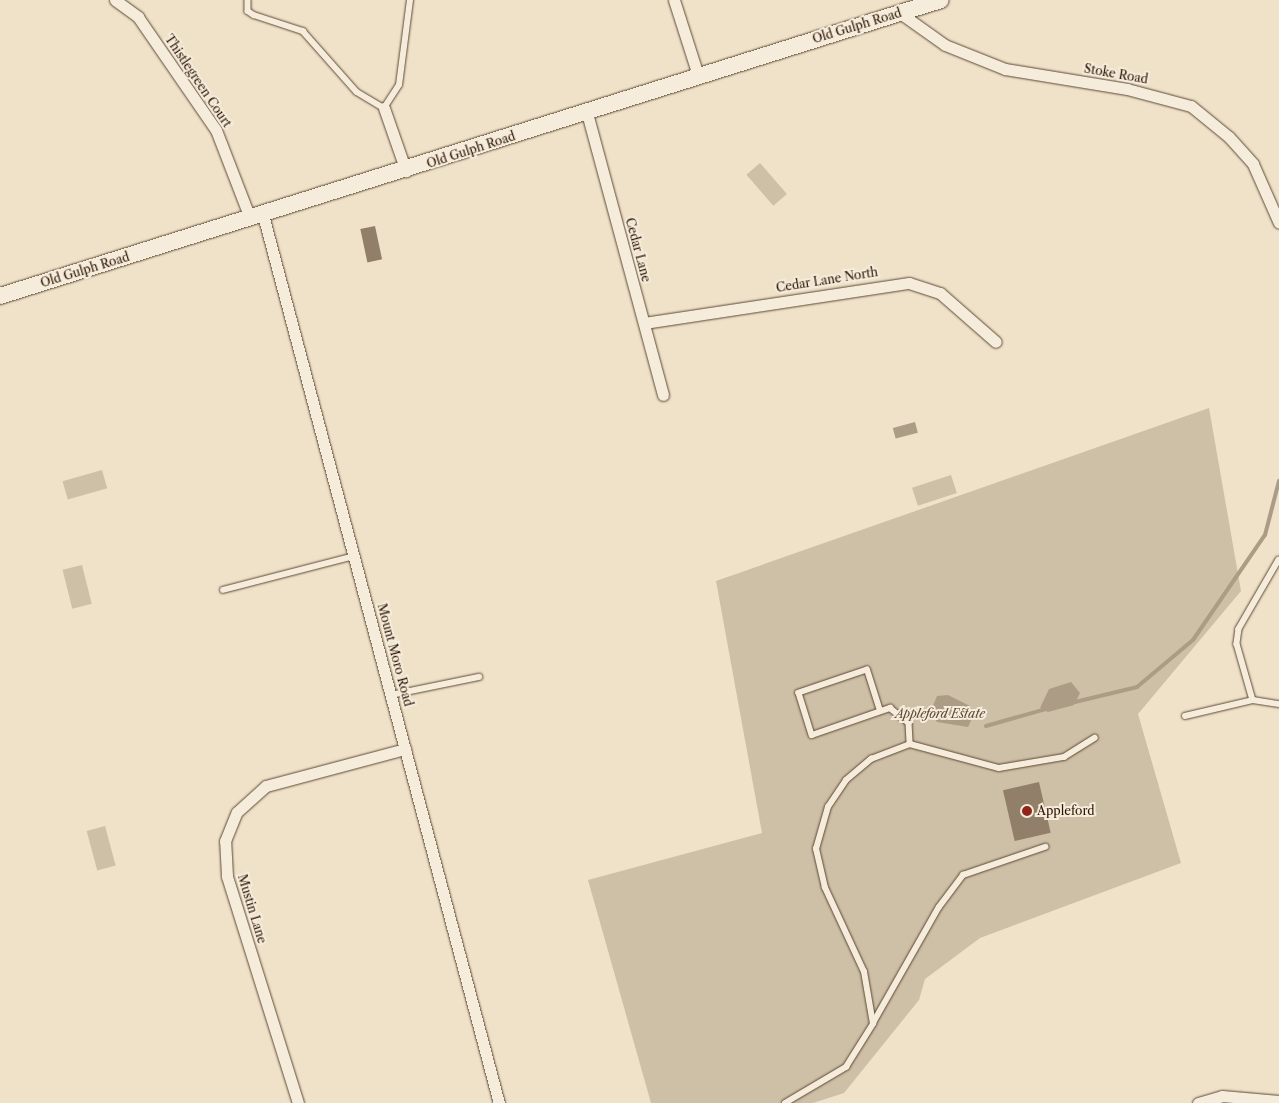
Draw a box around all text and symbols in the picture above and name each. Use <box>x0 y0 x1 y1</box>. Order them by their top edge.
street label: Old Gulph Road <box>811 6 903 46</box>
street label: Thistlegreen Court <box>162 32 234 130</box>
street label: Stoke Road <box>1083 61 1149 87</box>
street label: Old Gulph Road <box>425 129 517 171</box>
street label: Cedar Lane <box>622 216 654 284</box>
street label: Old Gulph Road <box>39 250 131 290</box>
street label: Cedar Lane North <box>775 265 879 295</box>
street label: Mount Moro Road <box>374 602 416 708</box>
park label: Appleford Estate <box>895 707 985 721</box>
place label: Appleford <box>1037 804 1095 818</box>
marker: Appleford <box>1021 805 1033 817</box>
street label: Mustin Lane <box>235 873 269 945</box>

